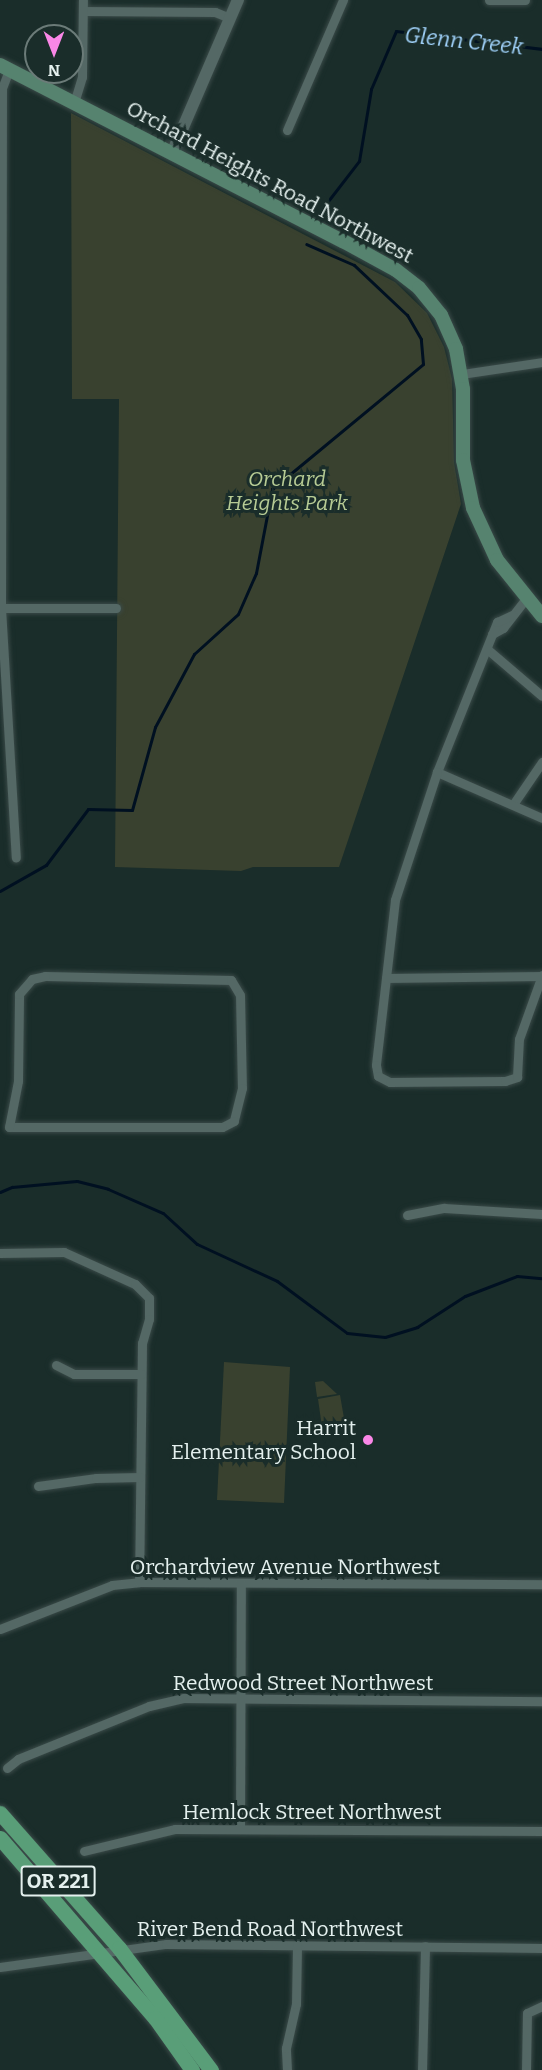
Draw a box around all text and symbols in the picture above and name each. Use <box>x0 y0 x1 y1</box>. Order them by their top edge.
water label: Glenn Creek <box>403 22 525 60</box>
north arrow <box>24 24 84 84</box>
text: N <box>48 61 60 80</box>
street label: Orchard Heights Road Northwest <box>122 95 418 269</box>
park label: Orchard Heights Park <box>226 466 348 516</box>
place label: Harrit Elementary School <box>171 1415 356 1465</box>
marker: Harrit Elementary School <box>361 1433 375 1447</box>
street label: Orchardview Avenue Northwest <box>130 1554 440 1580</box>
street label: Redwood Street Northwest <box>173 1670 433 1696</box>
street label: Hemlock Street Northwest <box>182 1799 442 1825</box>
road number: OR 221 <box>20 1864 96 1898</box>
street label: River Bend Road Northwest <box>137 1916 403 1942</box>

